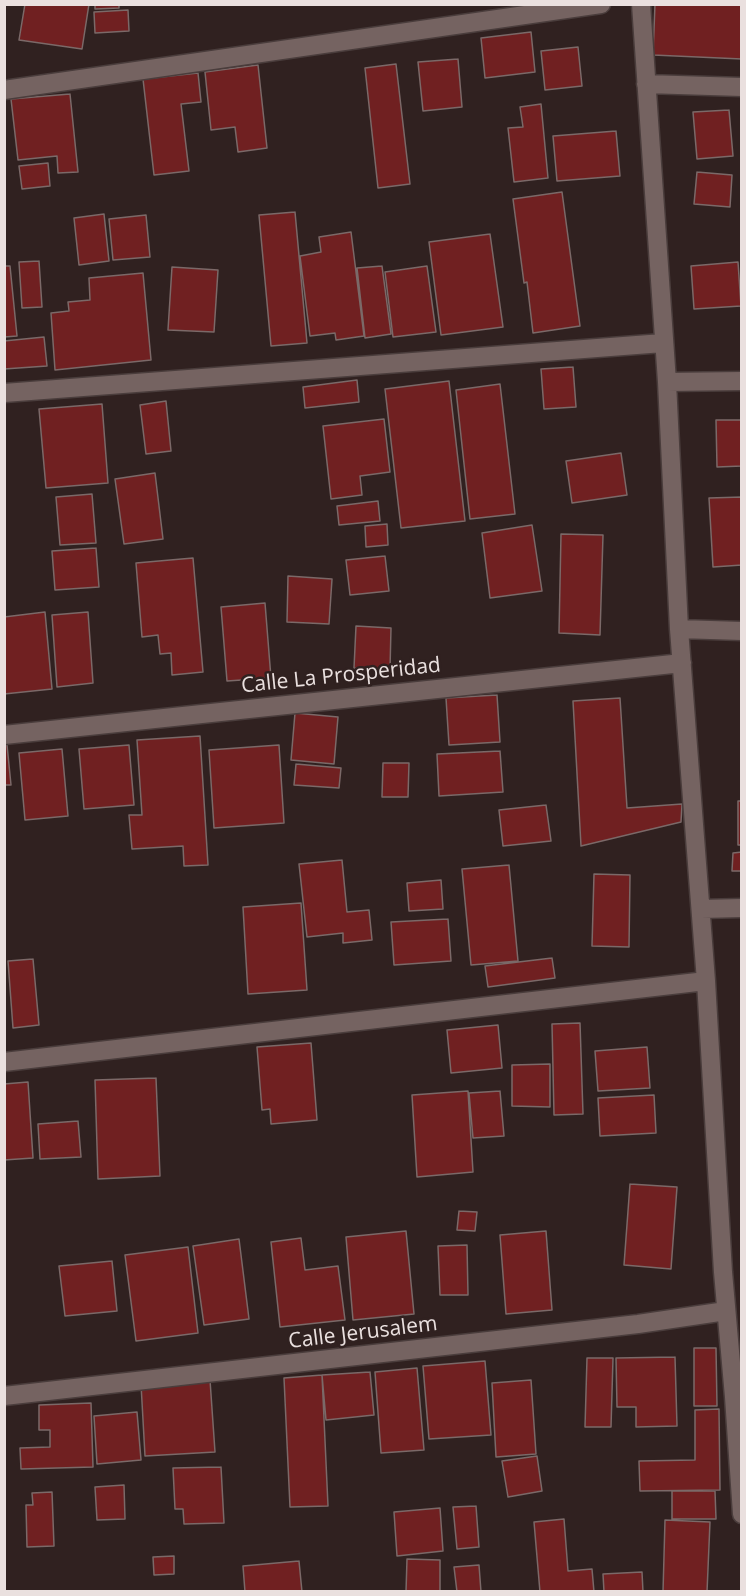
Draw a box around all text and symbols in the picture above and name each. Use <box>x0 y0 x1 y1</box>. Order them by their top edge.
street label: Calle La Prosperidad <box>240 653 442 699</box>
street label: Calle Jerusalem <box>287 1311 439 1355</box>

